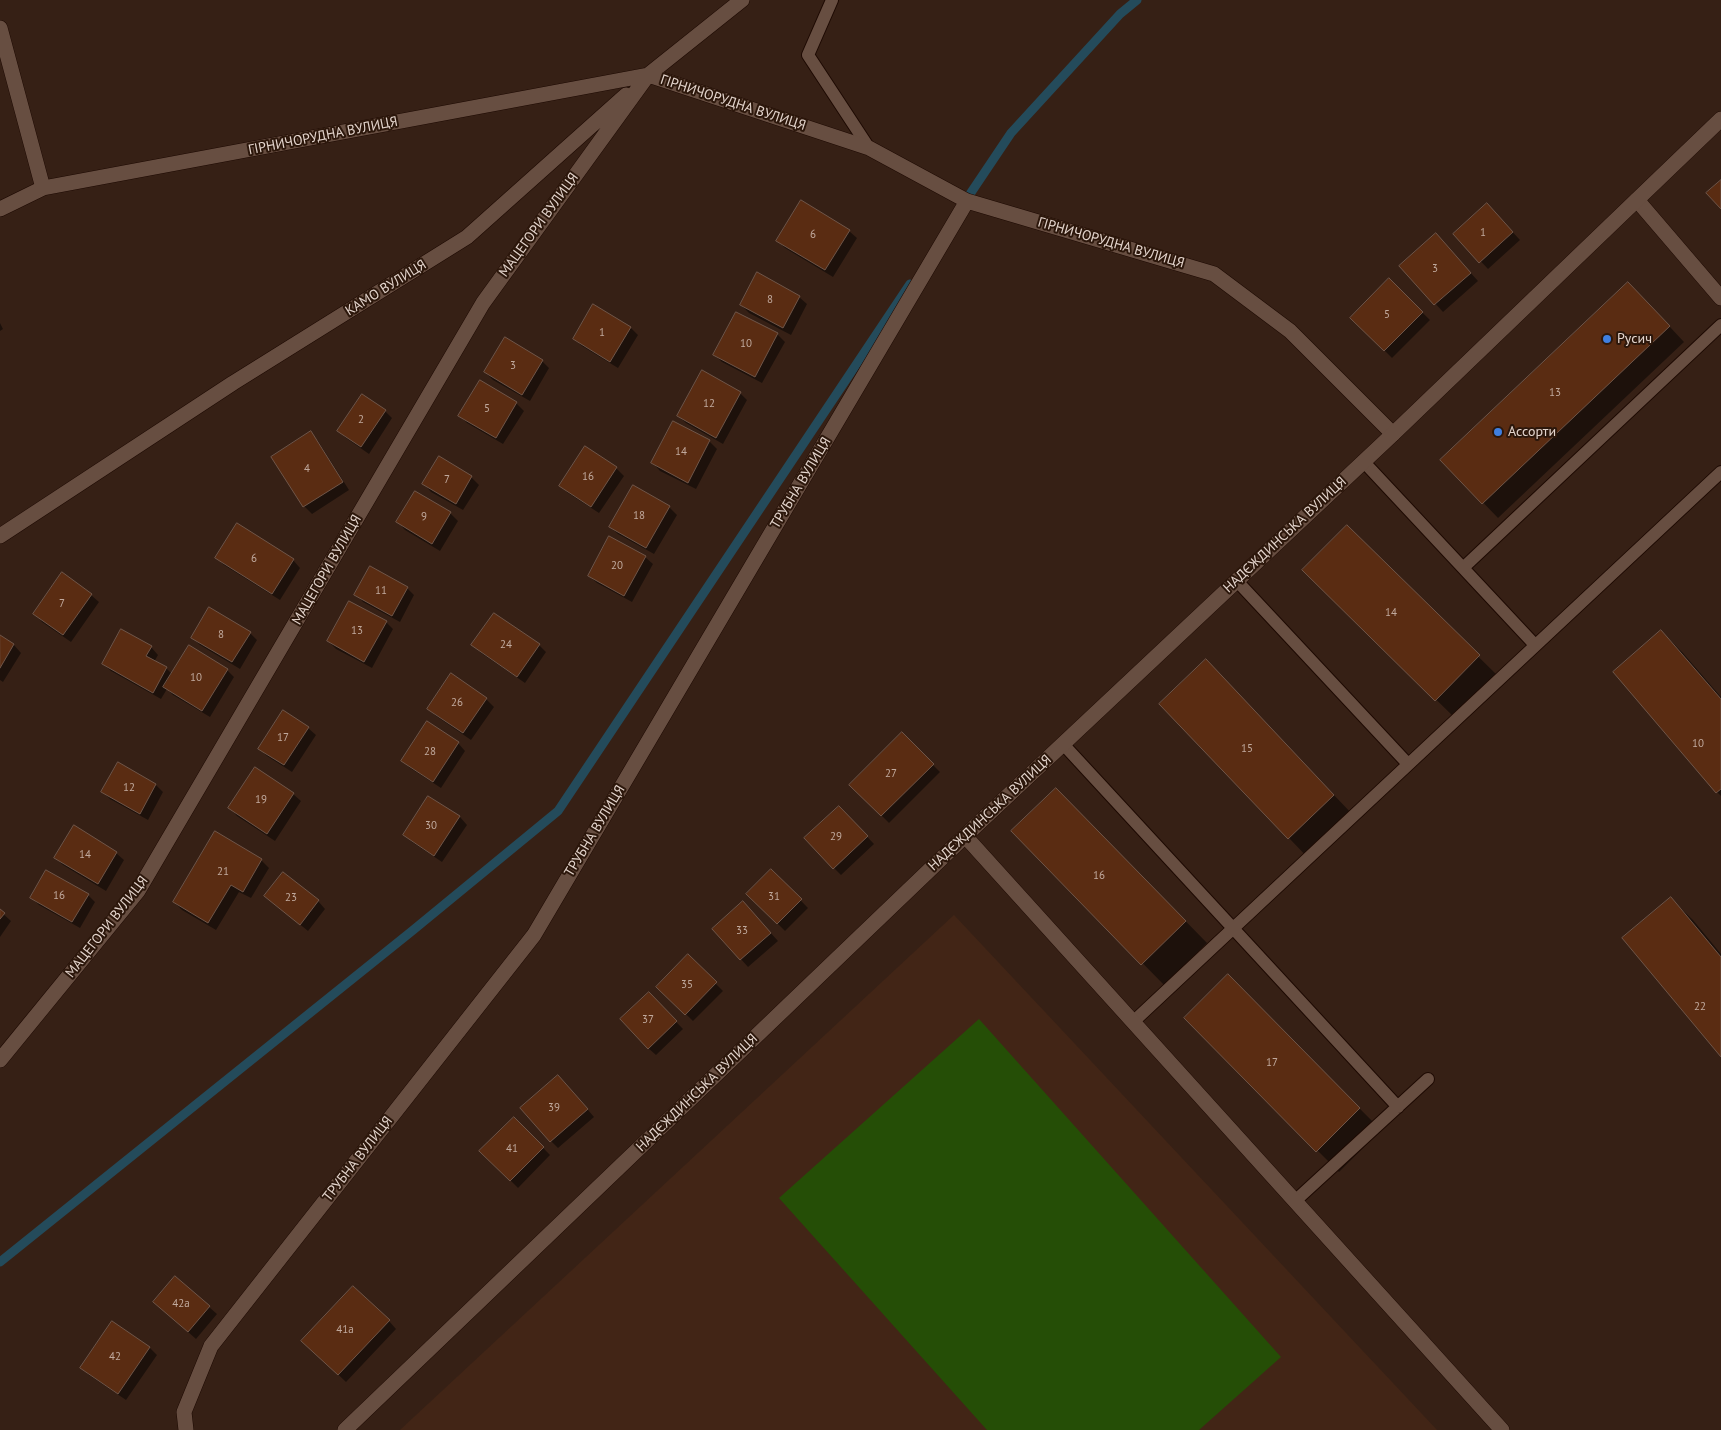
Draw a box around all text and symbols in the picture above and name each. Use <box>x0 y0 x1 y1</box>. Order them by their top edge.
street label: ГІРНИЧОРУДНА ВУЛИЦЯ <box>658 72 808 134</box>
street label: ГІРНИЧОРУДНА ВУЛИЦЯ <box>247 113 399 159</box>
street label: МАЦЕГОРИ ВУЛИЦЯ <box>496 170 582 280</box>
street label: ГІРНИЧОРУДНА ВУЛИЦЯ <box>1036 214 1186 272</box>
house number: 1 <box>1480 226 1486 240</box>
house number: 6 <box>810 228 816 242</box>
street label: КАМО ВУЛИЦЯ <box>342 256 430 320</box>
house number: 3 <box>1432 262 1438 276</box>
house number: 8 <box>767 293 773 307</box>
house number: 5 <box>1384 308 1390 322</box>
house number: 1 <box>599 326 605 340</box>
place label: Русич <box>1617 331 1652 347</box>
marker: Русич <box>1601 333 1613 345</box>
house number: 10 <box>740 337 752 351</box>
house number: 3 <box>510 359 516 373</box>
house number: 13 <box>1549 386 1561 400</box>
house number: 12 <box>703 397 715 411</box>
house number: 5 <box>484 402 490 416</box>
house number: 2 <box>358 413 364 427</box>
place label: Ассорти <box>1508 424 1556 440</box>
marker: Ассорти <box>1492 426 1504 438</box>
street label: ТРУБНА ВУЛИЦЯ <box>767 434 835 532</box>
house number: 14 <box>675 445 687 459</box>
house number: 4 <box>304 462 310 476</box>
house number: 16 <box>582 470 594 484</box>
house number: 7 <box>444 473 450 487</box>
street label: НАДЄЖДИНСЬКА ВУЛИЦЯ <box>1220 474 1350 596</box>
house number: 18 <box>633 509 645 523</box>
house number: 9 <box>421 510 427 524</box>
street label: МАЦЕГОРИ ВУЛИЦЯ <box>289 512 365 628</box>
house number: 6 <box>251 552 257 566</box>
house number: 20 <box>611 559 623 573</box>
house number: 11 <box>375 584 387 598</box>
house number: 7 <box>59 597 65 611</box>
house number: 14 <box>1385 606 1397 620</box>
house number: 13 <box>351 624 363 638</box>
house number: 8 <box>218 628 224 642</box>
house number: 24 <box>500 638 512 652</box>
house number: 10 <box>190 671 202 685</box>
house number: 26 <box>451 696 463 710</box>
house number: 17 <box>277 731 289 745</box>
house number: 10 <box>1692 737 1704 751</box>
house number: 15 <box>1241 742 1253 756</box>
house number: 28 <box>424 745 436 759</box>
street label: НАДЄЖДИНСЬКА ВУЛИЦЯ <box>925 752 1055 874</box>
house number: 27 <box>885 767 897 781</box>
house number: 12 <box>123 781 135 795</box>
street label: ТРУБНА ВУЛИЦЯ <box>561 782 629 880</box>
house number: 19 <box>255 793 267 807</box>
house number: 30 <box>425 819 437 833</box>
house number: 29 <box>830 830 842 844</box>
house number: 14 <box>79 848 91 862</box>
house number: 21 <box>217 865 229 879</box>
house number: 16 <box>1093 869 1105 883</box>
street label: МАЦЕГОРИ ВУЛИЦЯ <box>62 873 152 981</box>
house number: 16 <box>53 889 65 903</box>
house number: 31 <box>768 890 780 904</box>
house number: 23 <box>285 891 297 905</box>
house number: 33 <box>736 924 748 938</box>
house number: 35 <box>681 978 693 992</box>
house number: 22 <box>1694 1000 1706 1014</box>
house number: 37 <box>642 1013 654 1027</box>
street label: НАДЄЖДИНСЬКА ВУЛИЦЯ <box>633 1031 761 1155</box>
house number: 17 <box>1266 1056 1278 1070</box>
house number: 39 <box>548 1101 560 1115</box>
street label: ТРУБНА ВУЛИЦЯ <box>320 1113 396 1205</box>
house number: 41 <box>506 1142 518 1156</box>
house number: 42а <box>172 1297 190 1311</box>
house number: 41а <box>336 1323 354 1337</box>
house number: 42 <box>109 1350 121 1364</box>

